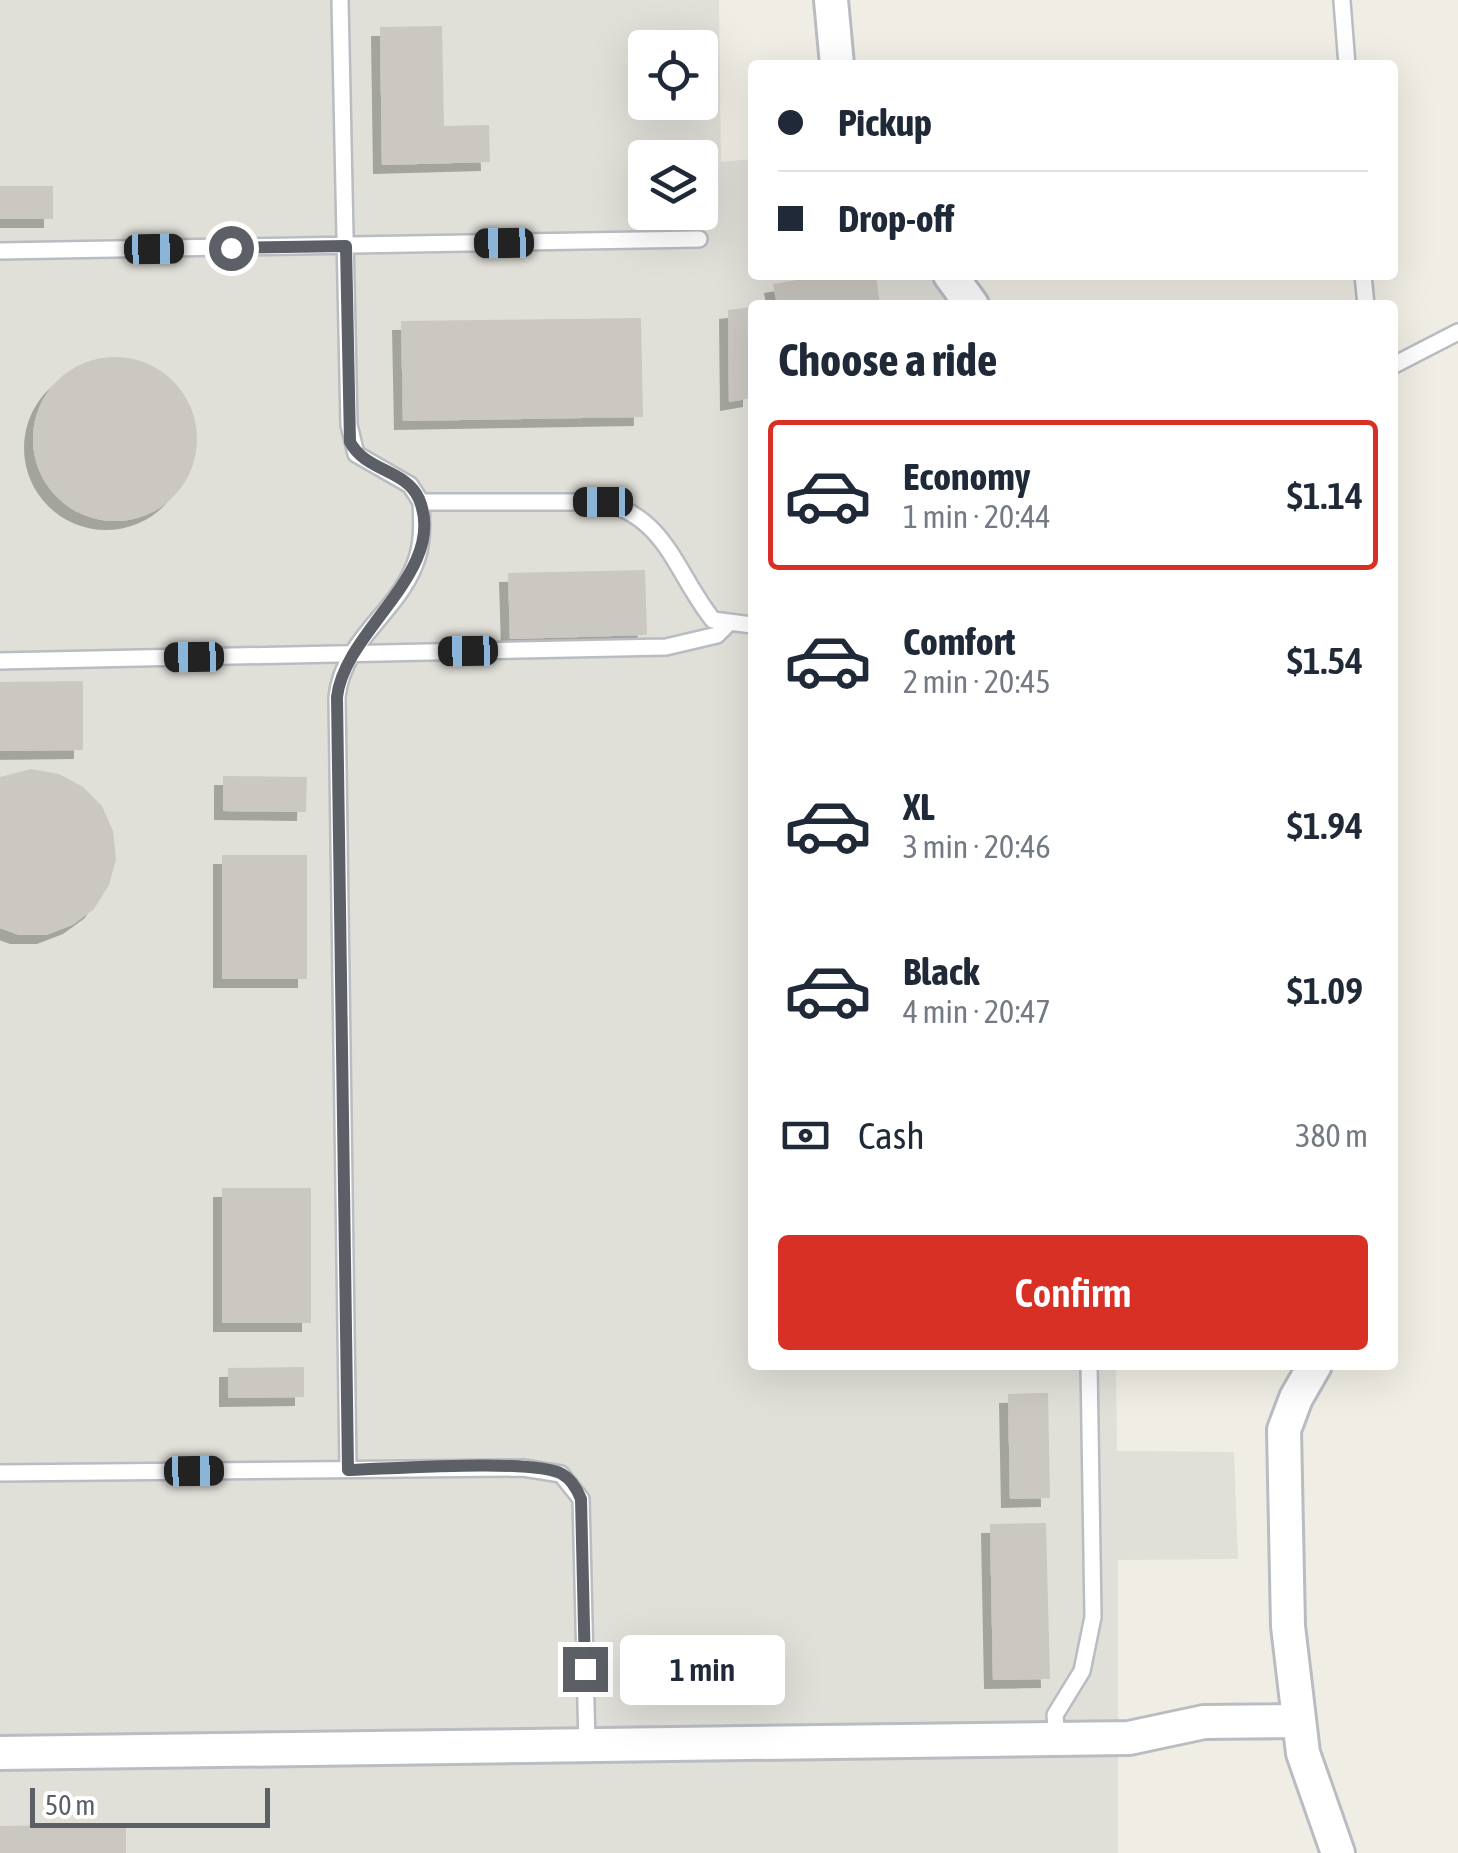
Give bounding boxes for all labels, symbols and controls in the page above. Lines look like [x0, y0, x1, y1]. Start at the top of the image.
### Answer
map controls [628, 30, 718, 230]
button: locate [628, 30, 718, 120]
text: Pickup [838, 101, 932, 144]
button: layers [628, 140, 718, 230]
text: Drop-off [838, 197, 954, 240]
route start [209, 226, 254, 271]
car [474, 227, 534, 259]
car [124, 233, 184, 265]
text: Choose a ride [778, 334, 997, 386]
icon: car [783, 450, 873, 540]
text: Economy [903, 455, 1030, 498]
text: $1.14 [1287, 474, 1363, 517]
car [573, 487, 633, 517]
text: 1 min · 20:44 [903, 498, 1050, 535]
icon: car [783, 615, 873, 705]
text: Comfort [903, 620, 1015, 663]
car [438, 635, 498, 667]
text: $1.54 [1287, 639, 1363, 682]
car [164, 641, 224, 673]
text: 2 min · 20:45 [903, 663, 1050, 700]
icon: car [783, 780, 873, 870]
text: XL [903, 785, 935, 828]
text: $1.94 [1287, 804, 1363, 847]
text: 3 min · 20:46 [903, 828, 1050, 865]
icon: car [783, 945, 873, 1035]
text: Black [903, 950, 980, 993]
text: $1.09 [1287, 969, 1363, 1012]
text: 4 min · 20:47 [903, 993, 1050, 1030]
icon: cash [778, 1108, 833, 1163]
text: Cash [858, 1114, 925, 1157]
text: 380 m [1295, 1117, 1368, 1154]
button: Confirm [778, 1235, 1368, 1350]
car [164, 1455, 224, 1487]
callout: 1 min [620, 1634, 785, 1704]
route end [563, 1647, 608, 1692]
text: 1 min [670, 1651, 735, 1688]
scale bar [30, 1783, 270, 1828]
text: 50 m [45, 1789, 95, 1821]

